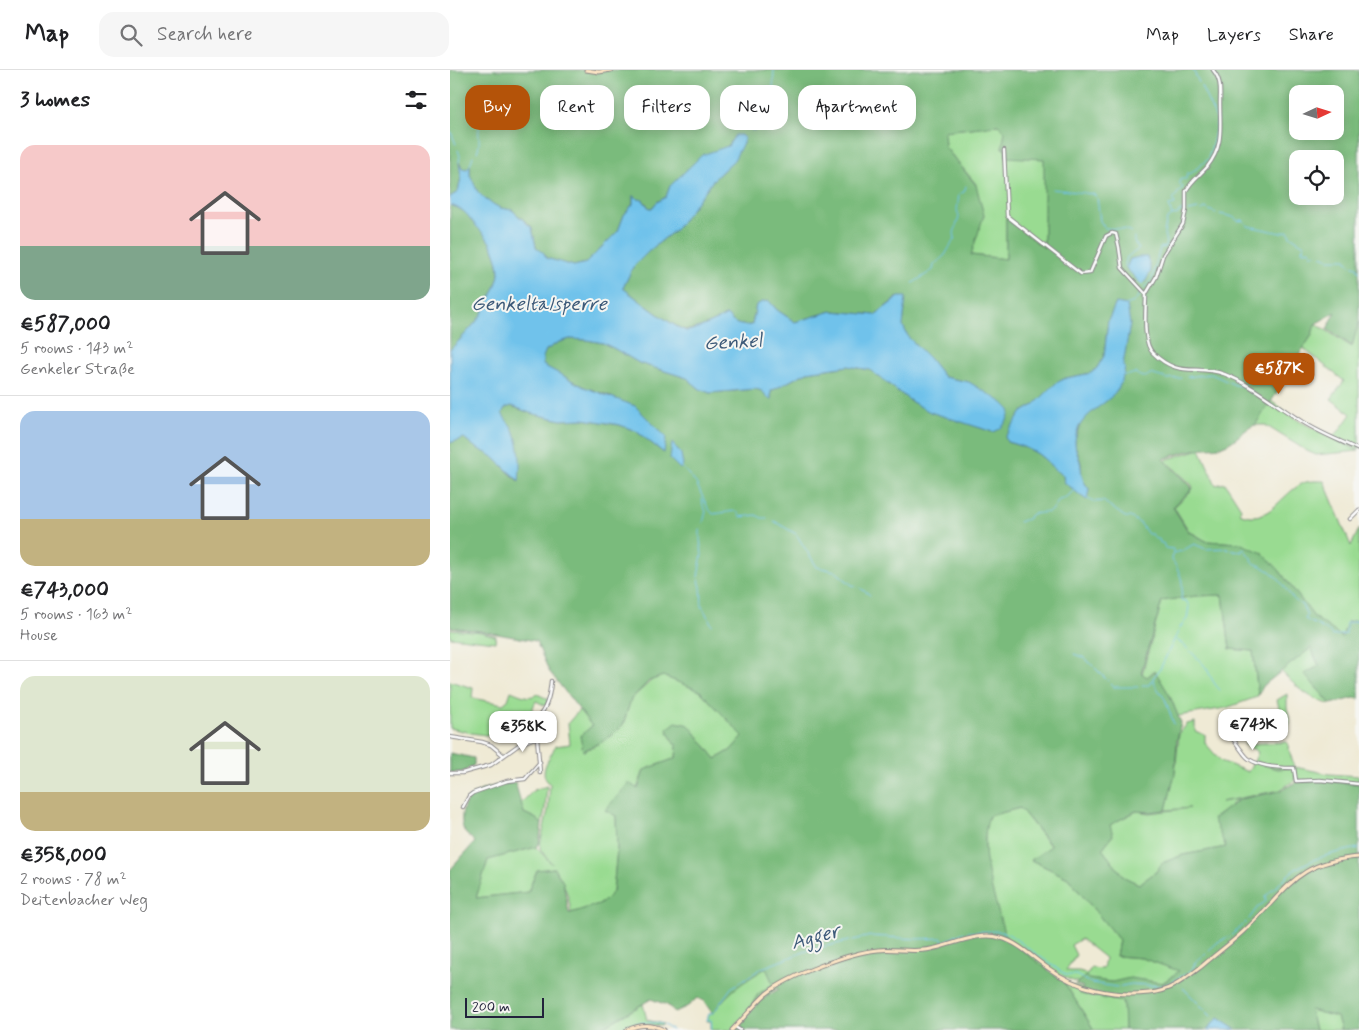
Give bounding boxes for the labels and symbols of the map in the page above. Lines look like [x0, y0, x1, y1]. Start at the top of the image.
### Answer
north arrow [1289, 85, 1344, 140]
water label: Genkeltalsperre [471, 291, 608, 318]
water label: Genkel [703, 327, 764, 358]
pin: €587K [1244, 352, 1314, 395]
pin: €743K [1218, 708, 1288, 751]
pin: €358K [488, 710, 558, 753]
water label: Agger [788, 917, 846, 959]
scale bar [465, 995, 544, 1018]

